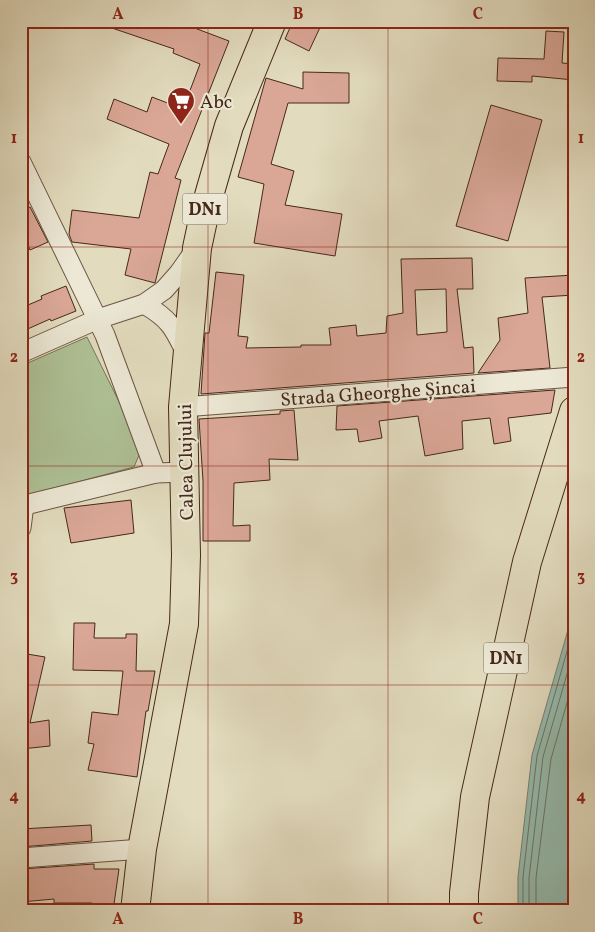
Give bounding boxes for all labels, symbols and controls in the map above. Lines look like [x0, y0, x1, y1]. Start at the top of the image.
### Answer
text: A [112, 4, 124, 26]
text: B [293, 4, 304, 26]
text: C [473, 4, 483, 26]
supermarket icon: Abc [166, 86, 196, 125]
place label: Abc [200, 90, 232, 116]
text: 1 [11, 128, 17, 150]
text: 1 [578, 128, 584, 150]
road number: DN1 [182, 193, 228, 224]
text: 2 [10, 347, 18, 369]
text: 2 [577, 347, 585, 369]
street label: Strada Gheorghe Șincai [280, 374, 477, 414]
street label: Calea Clujului [173, 403, 201, 521]
text: 3 [10, 566, 18, 588]
text: 3 [577, 566, 585, 588]
road number: DN1 [484, 642, 528, 674]
text: 4 [9, 786, 19, 808]
text: 4 [576, 786, 586, 808]
text: A [112, 909, 124, 931]
text: B [293, 909, 304, 931]
text: C [473, 909, 483, 931]

